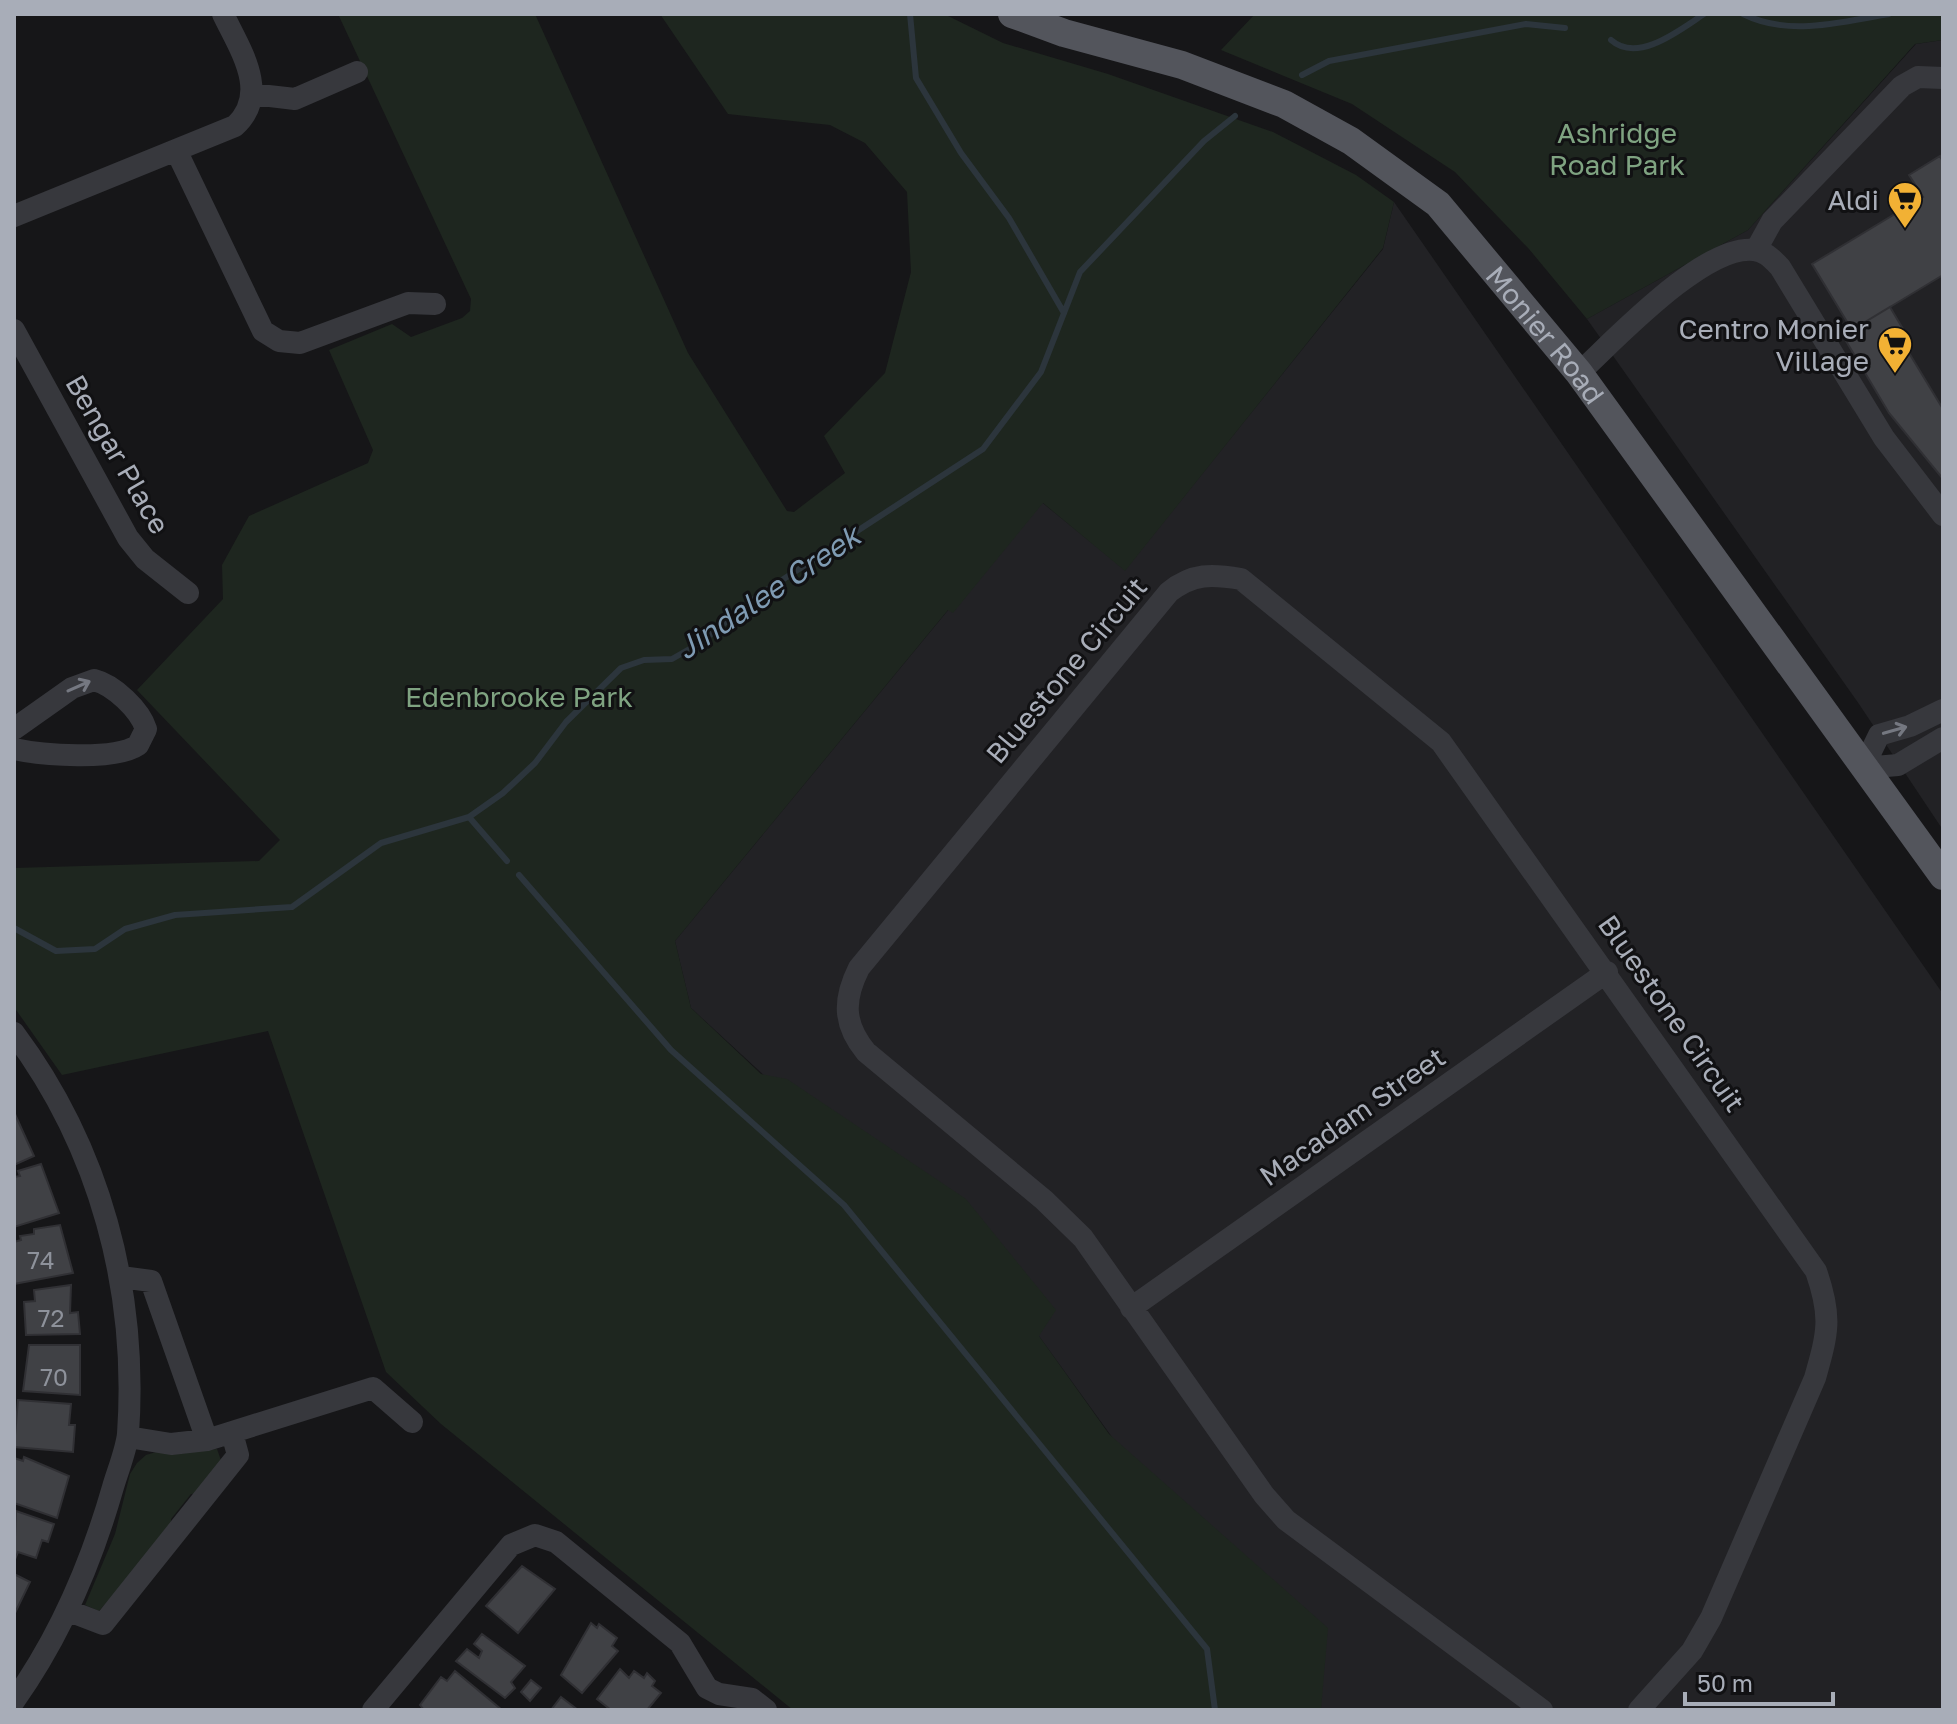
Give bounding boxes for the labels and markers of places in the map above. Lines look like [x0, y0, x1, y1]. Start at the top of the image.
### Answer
supermarket icon: Aldi [1886, 180, 1924, 230]
place label: Aldi [1827, 183, 1879, 216]
place label: Centro Monier Village [1678, 312, 1869, 377]
supermarket icon: Centro Monier Village [1876, 325, 1914, 375]

